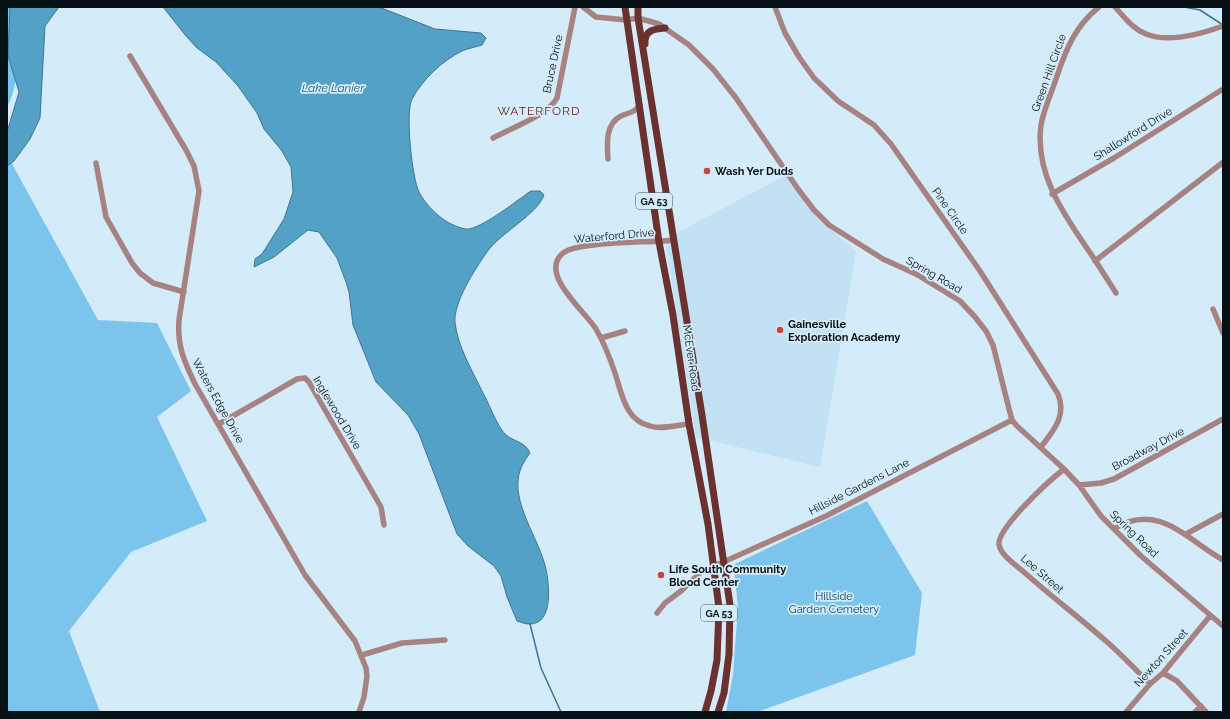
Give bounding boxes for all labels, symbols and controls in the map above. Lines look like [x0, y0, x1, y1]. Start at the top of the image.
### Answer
street label: Green Hill Circle [1029, 32, 1069, 114]
street label: Bruce Drive [540, 33, 566, 94]
water label: Lake Lanier [302, 81, 365, 95]
district label: WATERFORD [498, 104, 580, 118]
street label: Shallowford Drive [1091, 104, 1175, 163]
place label: Wash Yer Duds [715, 165, 794, 178]
marker: Wash Yer Duds [702, 166, 712, 176]
street label: Pine Circle [929, 185, 971, 237]
road number: GA 53 [636, 193, 672, 209]
street label: Waterford Drive [573, 226, 655, 246]
street label: Spring Road [904, 254, 964, 296]
place label: Gainesville Exploration Academy [788, 318, 900, 344]
street label: McEver Road [680, 324, 702, 392]
marker: Gainesville Exploration Academy [775, 325, 785, 335]
street label: Waters Edge Drive [189, 356, 247, 446]
street label: Inglewood Drive [310, 374, 364, 452]
street label: Broadway Drive [1110, 424, 1187, 473]
street label: Hillside Gardens Lane [807, 456, 912, 518]
street label: Spring Road [1107, 508, 1161, 560]
street label: Lee Street [1018, 552, 1066, 596]
place label: Life South Community Blood Center [669, 563, 786, 589]
marker: Life South Community Blood Center [656, 570, 666, 580]
park label: Hillside Garden Cemetery [789, 590, 879, 616]
road number: GA 53 [701, 605, 737, 621]
street label: Newton Street [1132, 626, 1191, 690]

